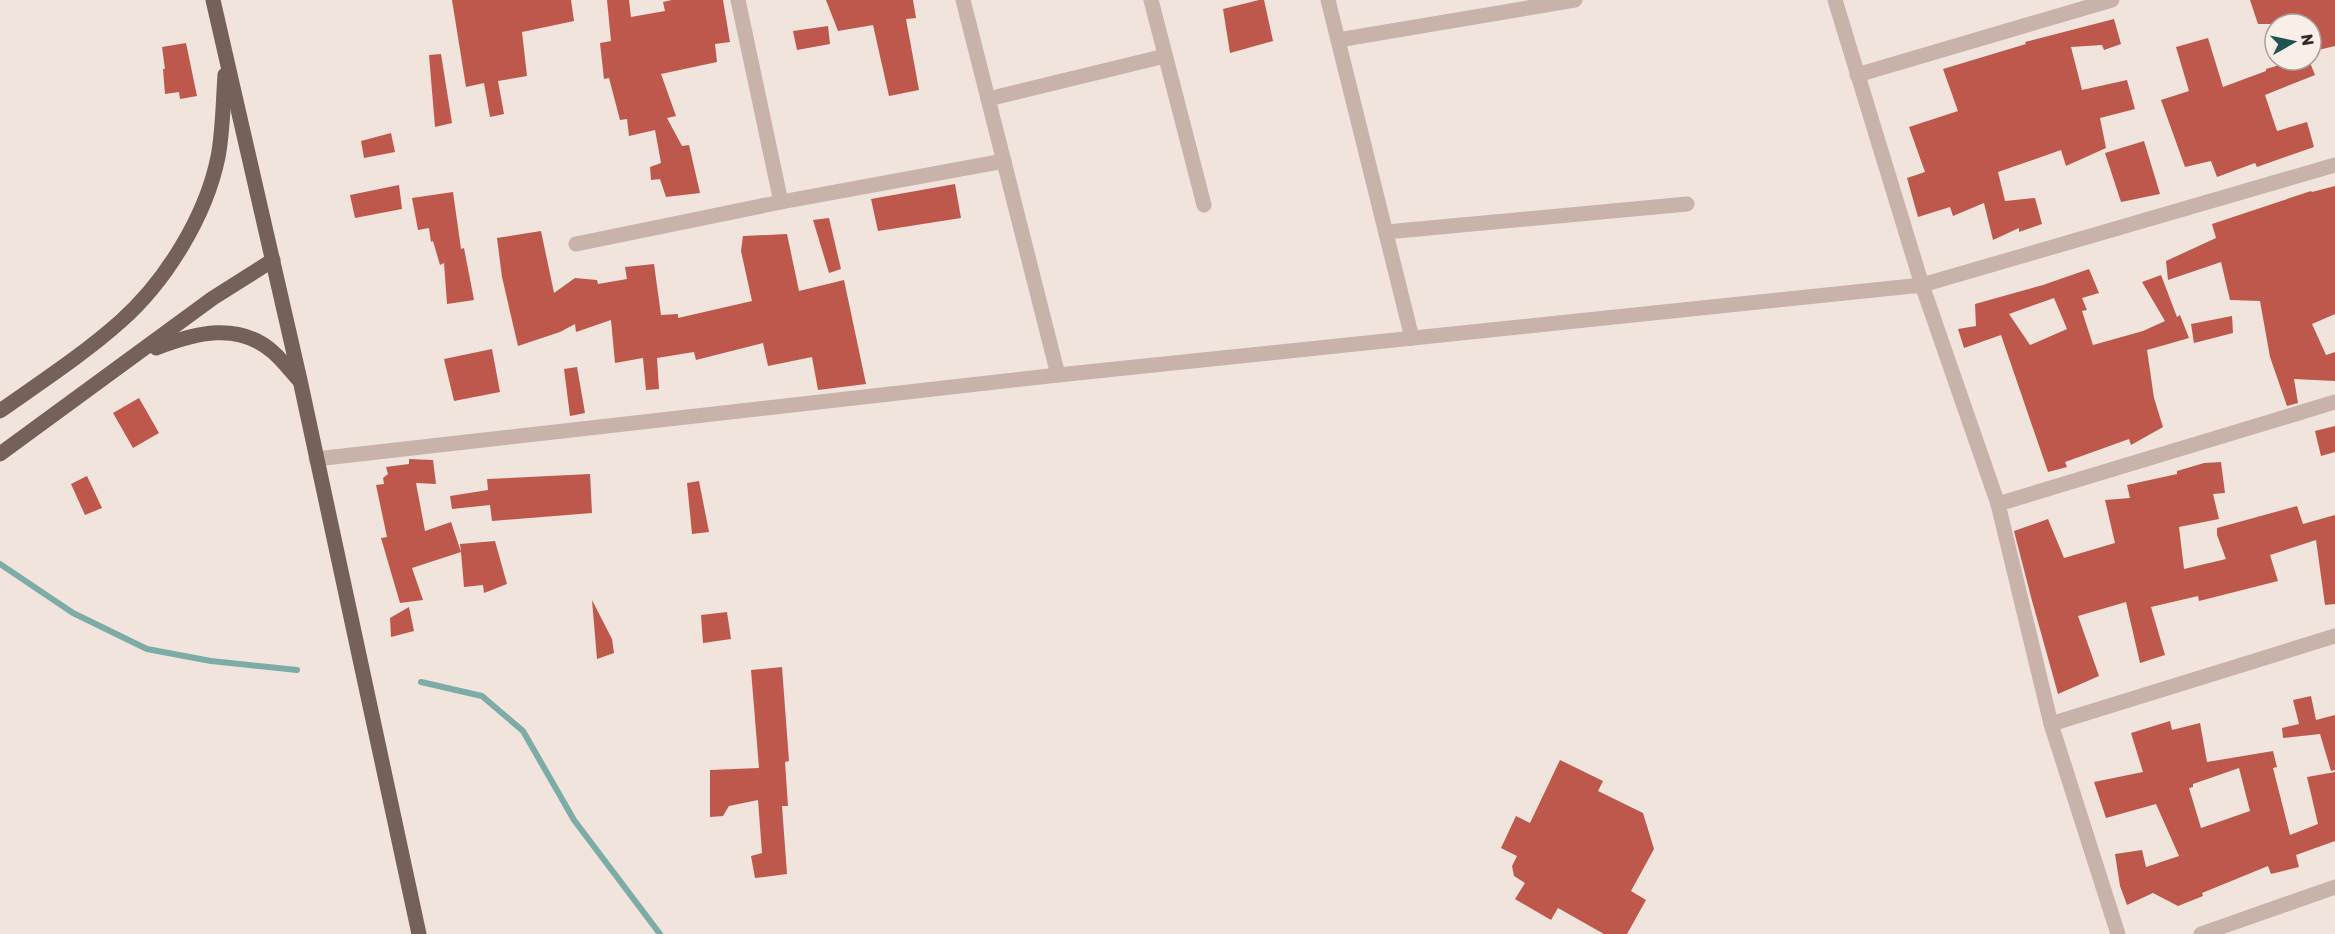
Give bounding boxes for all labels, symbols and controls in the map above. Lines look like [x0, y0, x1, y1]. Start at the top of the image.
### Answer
north arrow [2263, 12, 2323, 72]
text: N [2297, 33, 2318, 47]

